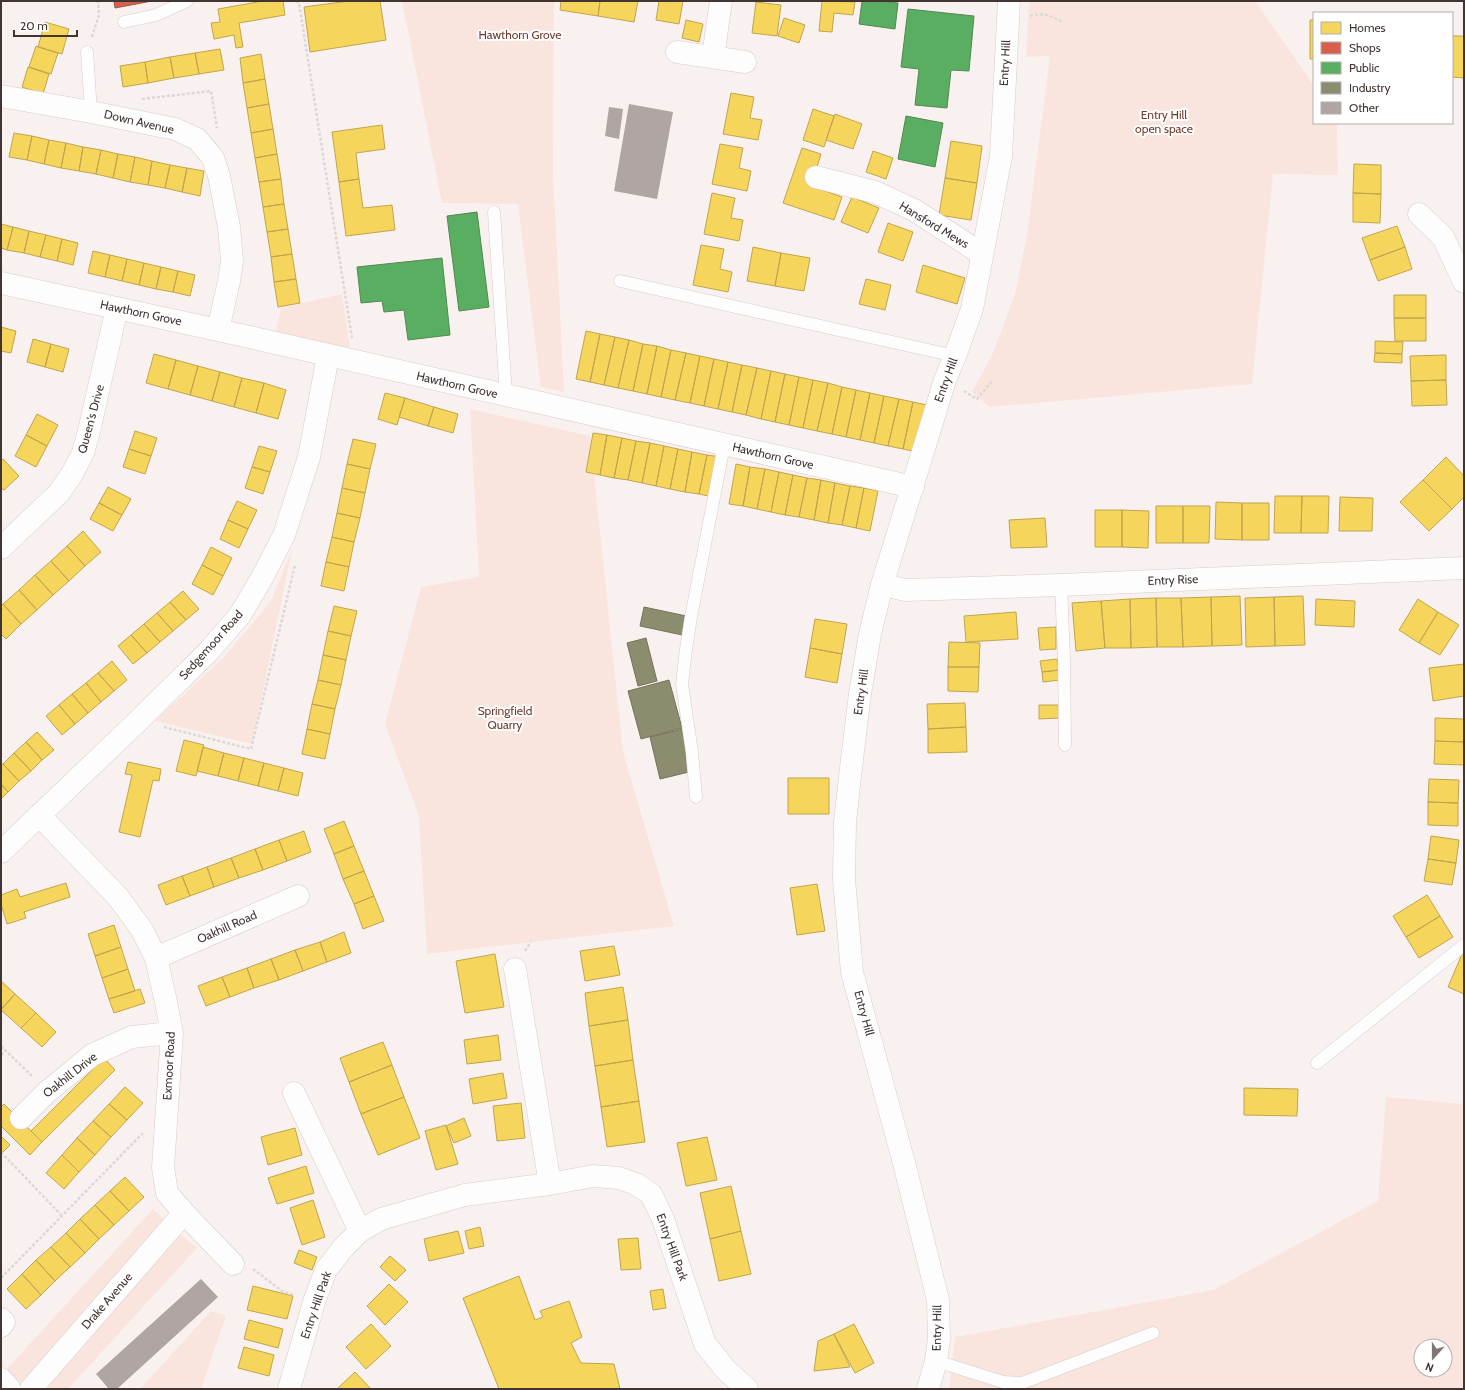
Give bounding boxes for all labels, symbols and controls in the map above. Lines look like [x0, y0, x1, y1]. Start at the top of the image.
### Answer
scale bar [14, 12, 77, 38]
legend [1313, 12, 1453, 124]
text: 20 m [20, 18, 48, 33]
text: Homes [1349, 20, 1386, 35]
park label: Hawthorn Grove [478, 27, 562, 42]
street label: Entry Hill [996, 39, 1013, 86]
text: Shops [1349, 40, 1381, 55]
text: Public [1349, 60, 1380, 75]
text: Industry [1349, 80, 1390, 95]
text: Other [1349, 100, 1379, 115]
street label: Down Avenue [103, 106, 176, 137]
park label: Entry Hill open space [1135, 107, 1193, 136]
street label: Hansford Mews [897, 198, 972, 251]
street label: Hawthorn Grove [99, 297, 183, 328]
street label: Entry Hill [931, 355, 961, 404]
street label: Hawthorn Grove [415, 368, 499, 401]
street label: Queen's Drive [74, 383, 107, 455]
street label: Hawthorn Grove [731, 439, 815, 472]
street label: Entry Rise [1147, 571, 1199, 588]
street label: Sedgemoor Road [176, 607, 246, 682]
street label: Entry Hill [850, 668, 871, 716]
park label: Springfield Quarry [478, 703, 532, 732]
street label: Oakhill Road [195, 907, 259, 946]
street label: Entry Hill [851, 989, 878, 1037]
street label: Exmoor Road [159, 1031, 178, 1101]
street label: Oakhill Drive [40, 1049, 100, 1100]
street label: Entry Hill Park [653, 1211, 692, 1283]
street label: Entry Hill Park [297, 1268, 334, 1341]
street label: Drake Avenue [78, 1269, 135, 1332]
street label: Entry Hill [929, 1305, 944, 1351]
north arrow [1413, 1338, 1453, 1378]
text: N [1423, 1359, 1436, 1375]

